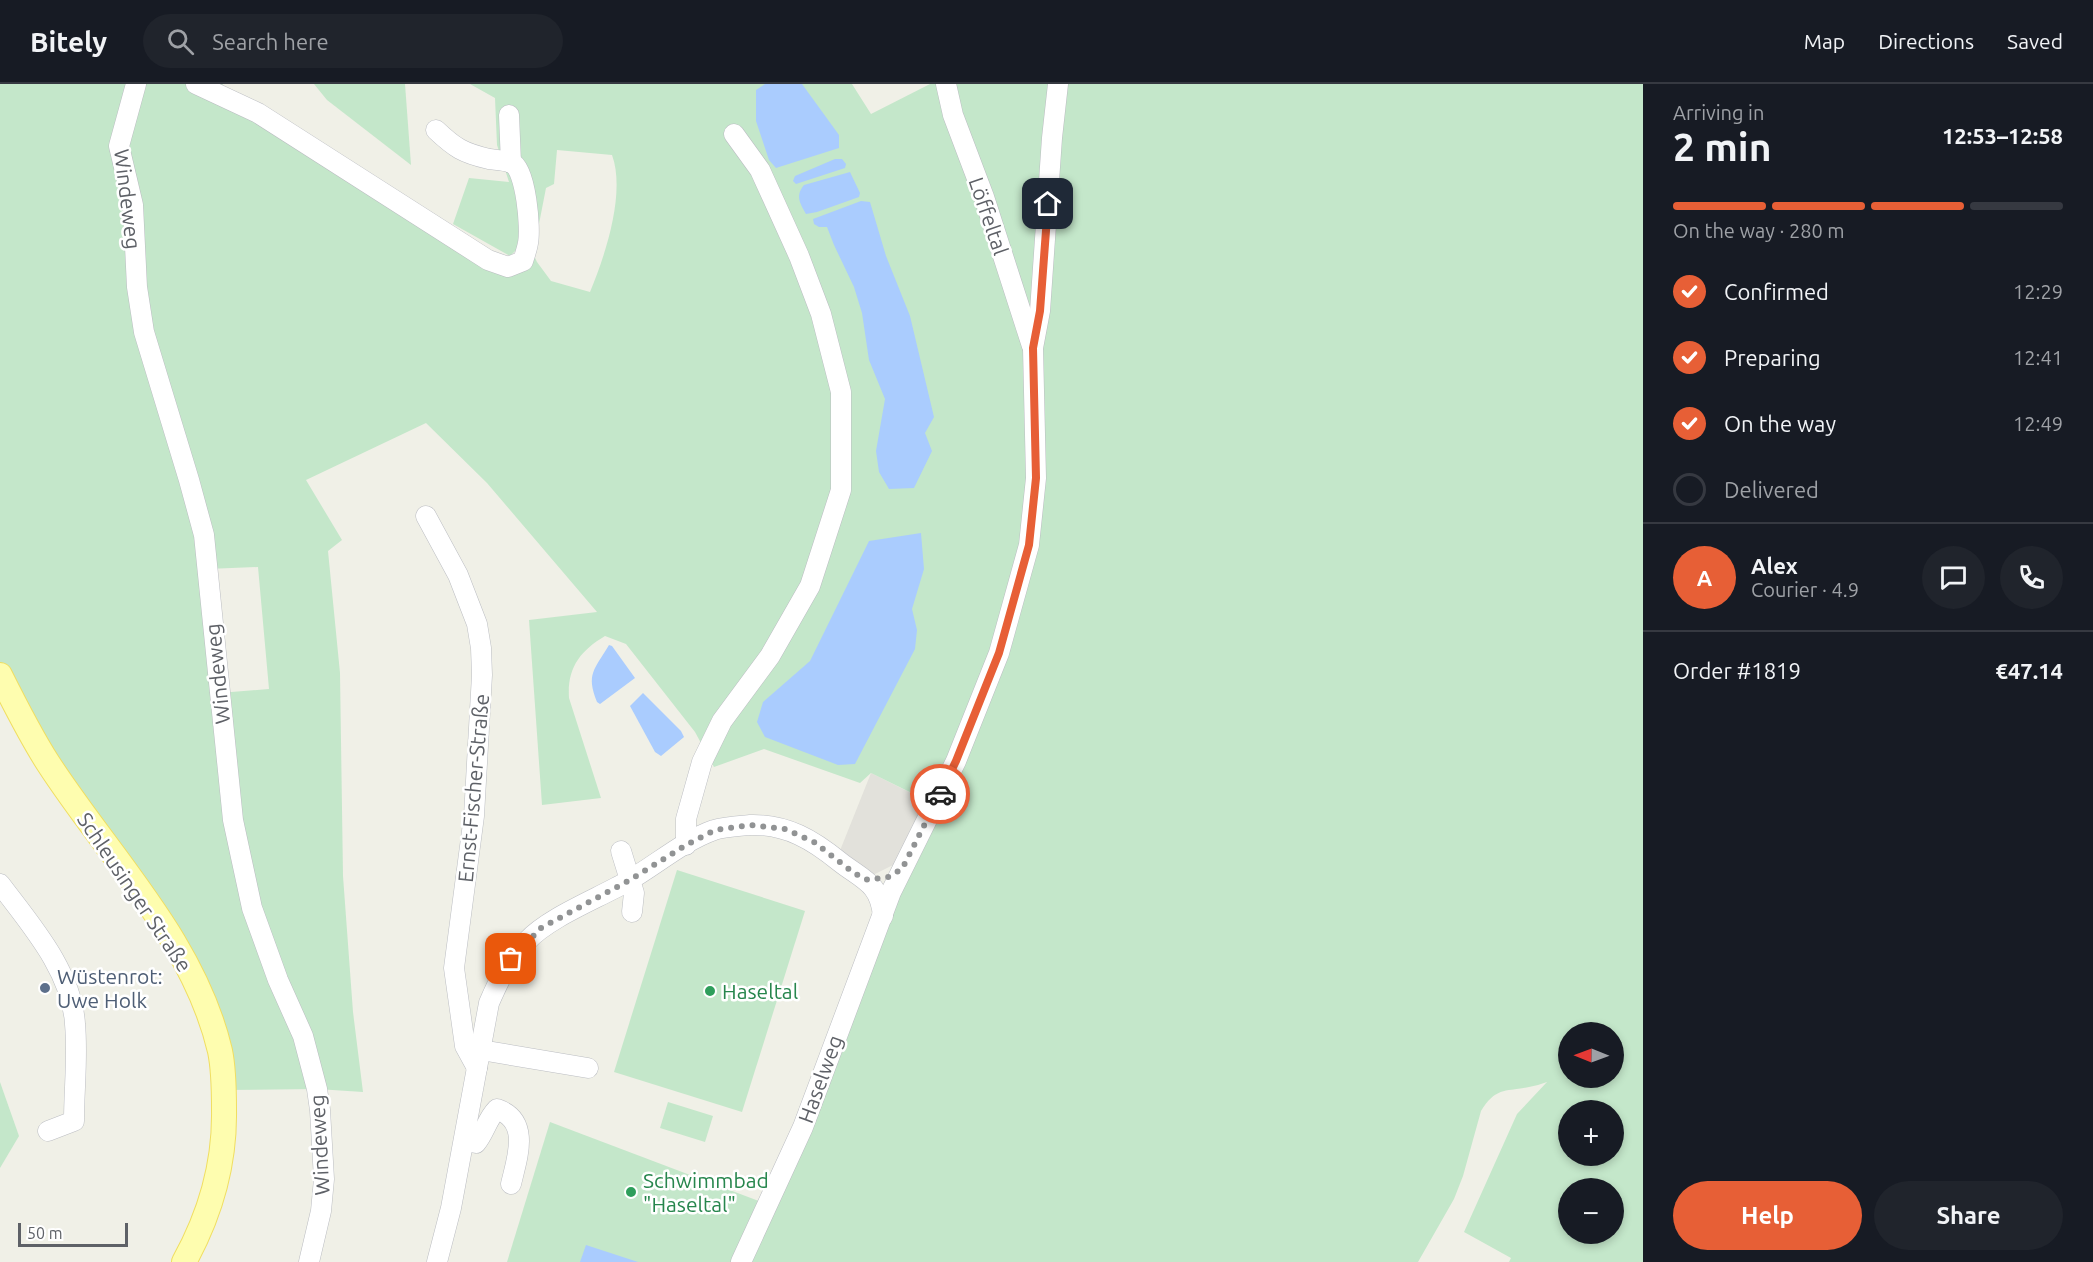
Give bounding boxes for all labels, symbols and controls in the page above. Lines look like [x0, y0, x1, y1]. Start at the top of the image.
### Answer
search box [143, 14, 563, 68]
icon: search [164, 25, 197, 58]
text: Bitely [30, 26, 107, 57]
text: Search here [212, 29, 329, 54]
text: Map [1804, 29, 1845, 53]
text: Directions [1878, 29, 1974, 53]
text: Saved [2007, 29, 2063, 53]
text: Arriving in [1673, 101, 1764, 124]
text: 12:53–12:58 [1942, 123, 2063, 148]
text: 2 min [1673, 125, 1772, 168]
street label: Windeweg [110, 148, 146, 250]
street label: Löffeltal [965, 174, 1013, 258]
pin [1022, 178, 1073, 229]
icon: home [1031, 187, 1064, 220]
text: On the way · 280 m [1673, 219, 1845, 242]
icon: check [1673, 275, 1706, 308]
text: Confirmed [1724, 279, 1829, 304]
text: 12:29 [2013, 280, 2063, 303]
icon: check [1673, 341, 1706, 374]
text: Preparing [1724, 345, 1821, 370]
text: 12:41 [2013, 346, 2063, 369]
icon: check [1673, 407, 1706, 440]
text: On the way [1724, 411, 1836, 436]
text: 12:49 [2013, 412, 2063, 435]
text: Delivered [1724, 477, 1819, 502]
button: chat [1922, 546, 1985, 609]
button: phone [2000, 546, 2063, 609]
text: Alex [1751, 553, 1798, 578]
text: A [1697, 565, 1712, 590]
text: Courier · 4.9 [1751, 578, 1859, 601]
street label: Windeweg [200, 623, 234, 725]
text: Order #1819 [1673, 658, 1801, 683]
text: €47.14 [1996, 658, 2063, 683]
street label: Ernst-Fischer-Straße [453, 693, 493, 883]
courier [910, 764, 970, 824]
icon: car [924, 778, 957, 811]
street label: Schleusinger Straße [73, 808, 197, 976]
pin [485, 933, 536, 984]
icon: bag [494, 942, 527, 975]
place label: Wüstenrot: Uwe Holk [57, 964, 163, 1012]
place label: Haseltal [722, 979, 798, 1003]
marker: Wüstenrot: Uwe Holk [38, 981, 52, 995]
marker: Haseltal [703, 984, 717, 998]
north arrow [1558, 1022, 1624, 1088]
map controls [1558, 1022, 1624, 1244]
street label: Haselweg [793, 1032, 847, 1126]
street label: Windeweg [304, 1094, 334, 1196]
button: + [1558, 1100, 1624, 1166]
place label: Schwimmbad "Haseltal" [643, 1168, 769, 1216]
button: − [1558, 1178, 1624, 1244]
button: Help [1673, 1181, 1862, 1250]
button: Share [1874, 1181, 2063, 1250]
marker: Schwimmbad "Haseltal" [624, 1185, 638, 1199]
scale bar [18, 1220, 128, 1248]
text: 50 m [27, 1224, 63, 1242]

